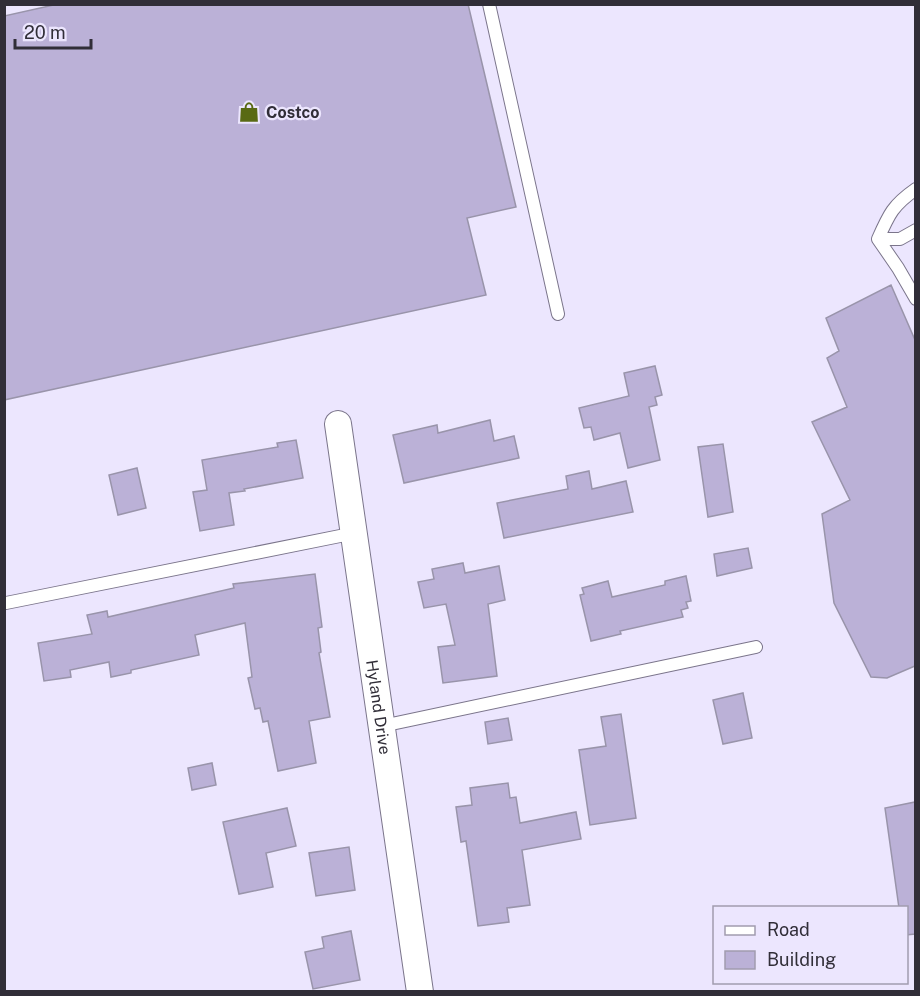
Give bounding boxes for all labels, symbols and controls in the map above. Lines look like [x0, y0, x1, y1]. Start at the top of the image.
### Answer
scale bar [15, 12, 92, 50]
text: 20 m [24, 22, 66, 43]
shop icon: Costco [237, 100, 261, 124]
place label: Costco [266, 103, 319, 122]
street label: Hyland Drive [363, 658, 395, 756]
legend [713, 906, 908, 984]
text: Road [767, 919, 810, 940]
text: Building [767, 949, 836, 970]

